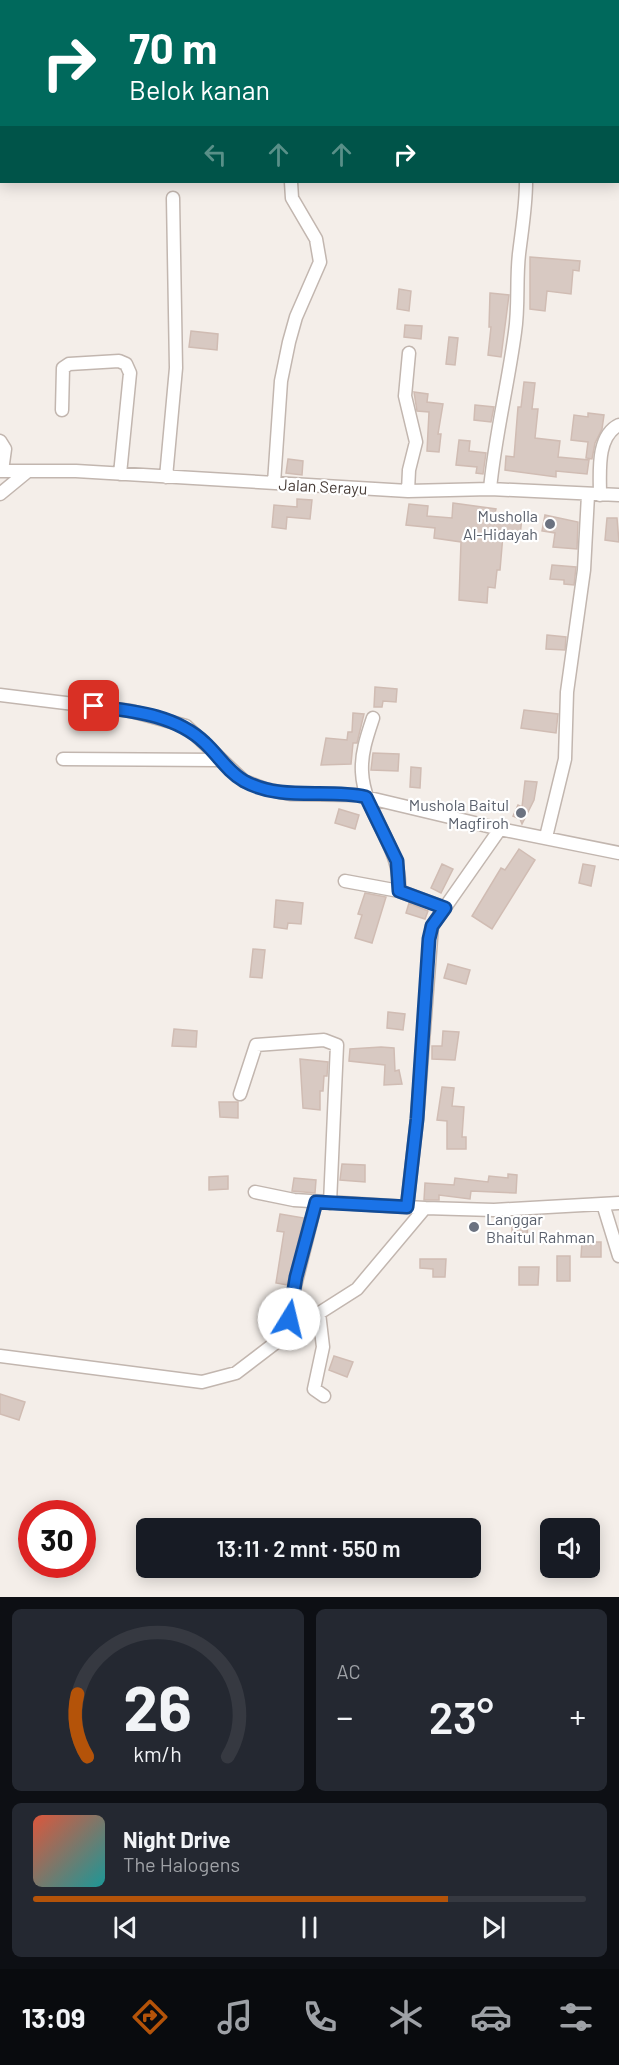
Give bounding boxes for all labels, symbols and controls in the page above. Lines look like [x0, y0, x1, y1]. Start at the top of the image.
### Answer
text: 70 m [129, 22, 217, 72]
icon: right [30, 24, 108, 102]
text: Belok kanan [129, 73, 270, 105]
icon: left [199, 138, 232, 171]
icon: ahead [262, 138, 295, 171]
icon: ahead [325, 138, 358, 171]
icon: right [388, 138, 421, 171]
street label: Jalan Serayu [278, 474, 368, 498]
place label: Musholla Al-Hidayah [463, 506, 538, 543]
marker: Musholla Al-Hidayah [543, 517, 557, 531]
pin [68, 680, 119, 731]
icon: arrive [77, 689, 110, 722]
place label: Mushola Baitul Magfiroh [409, 795, 509, 832]
marker: Mushola Baitul Magfiroh [514, 806, 528, 820]
place label: Langgar Bhaitul Rahman [486, 1209, 595, 1246]
marker: Langgar Bhaitul Rahman [467, 1220, 481, 1234]
position arrow [257, 1287, 321, 1351]
speed limit sign: 30 [18, 1500, 96, 1578]
map controls [540, 1518, 600, 1578]
button: sound [540, 1518, 600, 1578]
text: 13:11 · 2 mnt · 550 m [217, 1535, 400, 1561]
text: AC [337, 1659, 361, 1683]
text: 26 [124, 1669, 192, 1743]
text: 23° [429, 1689, 494, 1743]
text: − [337, 1696, 353, 1736]
text: + [570, 1696, 586, 1736]
text: km/h [133, 1741, 182, 1766]
text: Night Drive [123, 1826, 231, 1852]
text: The Halogens [123, 1852, 240, 1876]
icon: previous [109, 1911, 142, 1944]
icon: pause [293, 1911, 326, 1944]
icon: next [477, 1911, 510, 1944]
icon: directions [129, 1996, 171, 2038]
icon: music [214, 1996, 256, 2038]
icon: phone [299, 1996, 341, 2038]
icon: climate [385, 1996, 427, 2038]
icon: car [470, 1996, 512, 2038]
icon: filters [555, 1996, 597, 2038]
text: 13:09 [22, 2001, 85, 2033]

